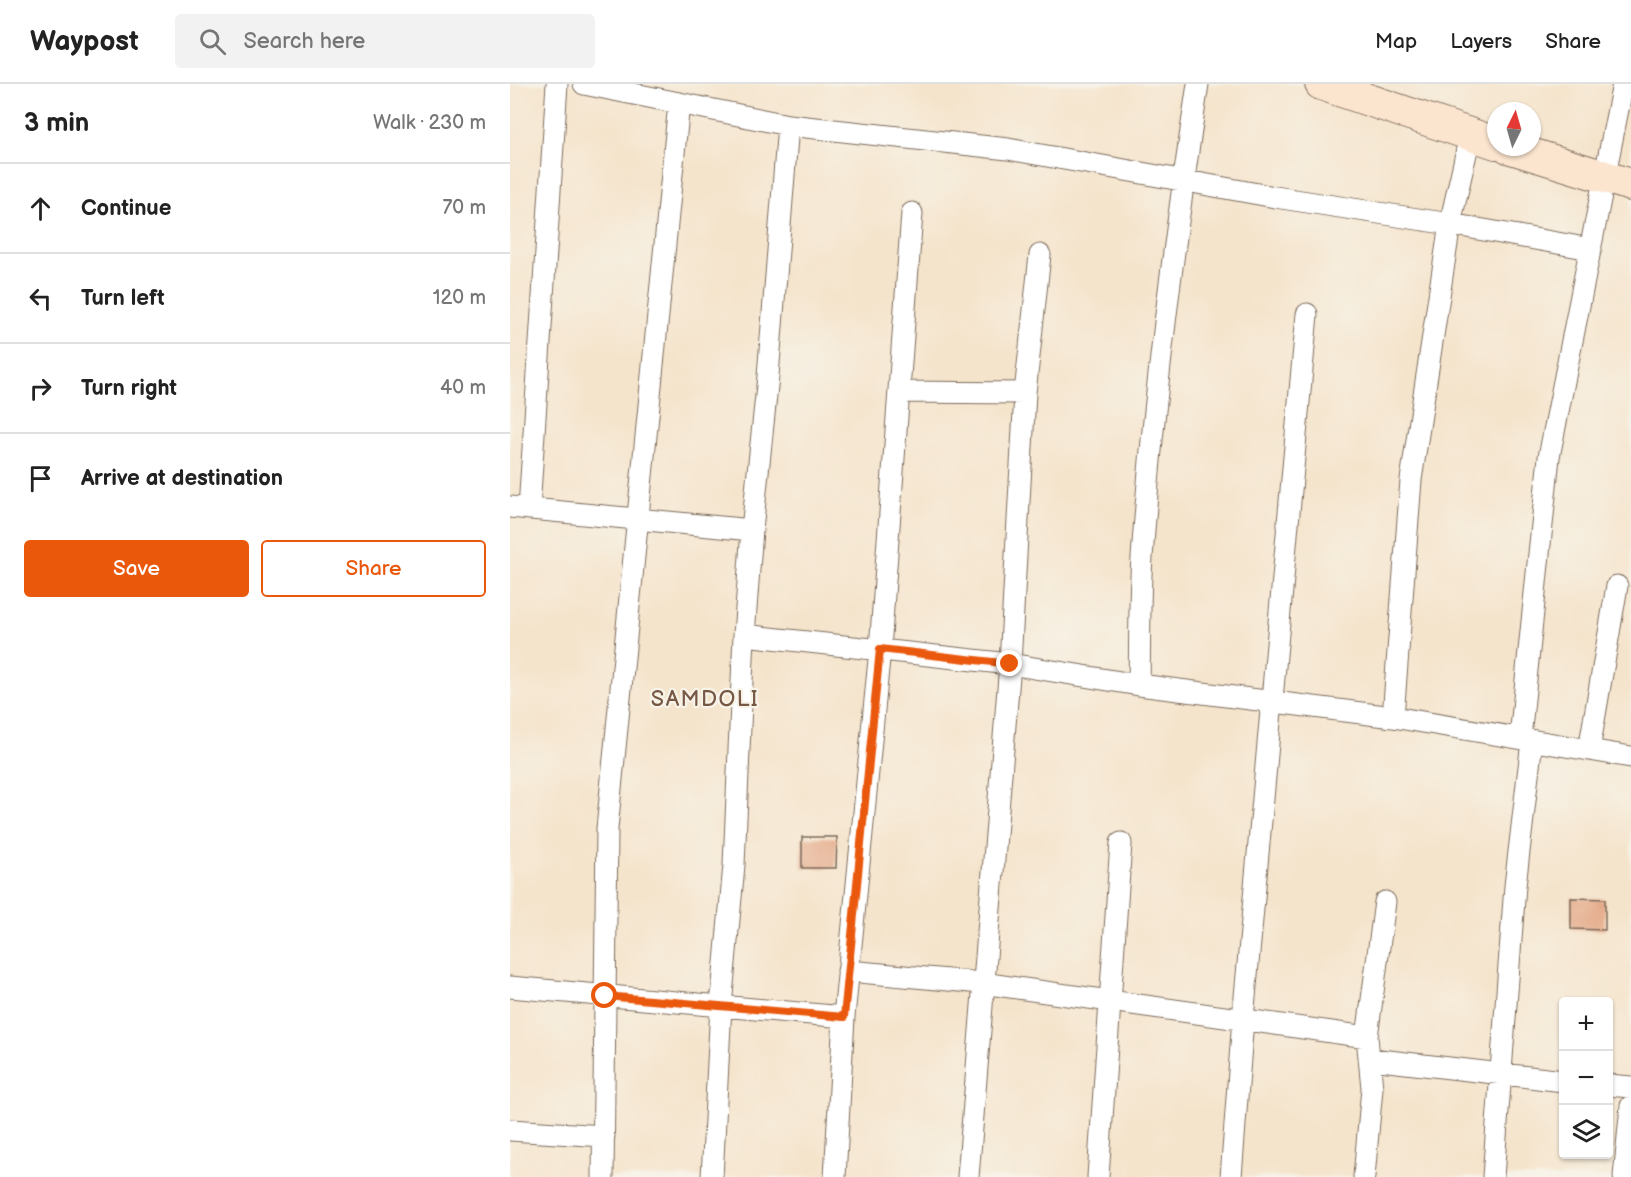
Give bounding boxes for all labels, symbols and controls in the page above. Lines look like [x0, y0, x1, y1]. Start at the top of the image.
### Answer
search box [175, 14, 595, 68]
text: Waypost [30, 25, 139, 58]
icon: search [196, 25, 229, 58]
text: Search here [244, 28, 365, 55]
text: Map [1375, 29, 1417, 54]
text: Layers [1450, 29, 1512, 54]
text: Share [1545, 29, 1601, 54]
north arrow [1487, 102, 1541, 156]
text: 3 min [24, 108, 89, 139]
text: Walk · 230 m [373, 111, 486, 135]
icon: ahead [24, 192, 57, 225]
text: Continue [81, 195, 171, 222]
text: 70 m [442, 196, 486, 220]
icon: left [24, 282, 57, 315]
text: Turn left [81, 285, 165, 312]
text: 120 m [433, 286, 486, 310]
icon: right [24, 372, 57, 405]
text: Turn right [81, 375, 177, 402]
text: 40 m [440, 376, 486, 400]
icon: arrive [24, 462, 57, 495]
text: Arrive at destination [81, 465, 283, 492]
button: Save [24, 540, 249, 597]
button: Share [261, 540, 486, 597]
route end [996, 650, 1022, 676]
district label: SAMDOLI [651, 686, 759, 713]
route start [591, 982, 617, 1008]
map controls [1559, 997, 1613, 1159]
button: + [1559, 997, 1613, 1051]
button: − [1559, 1051, 1613, 1105]
button: layers [1559, 1105, 1613, 1159]

